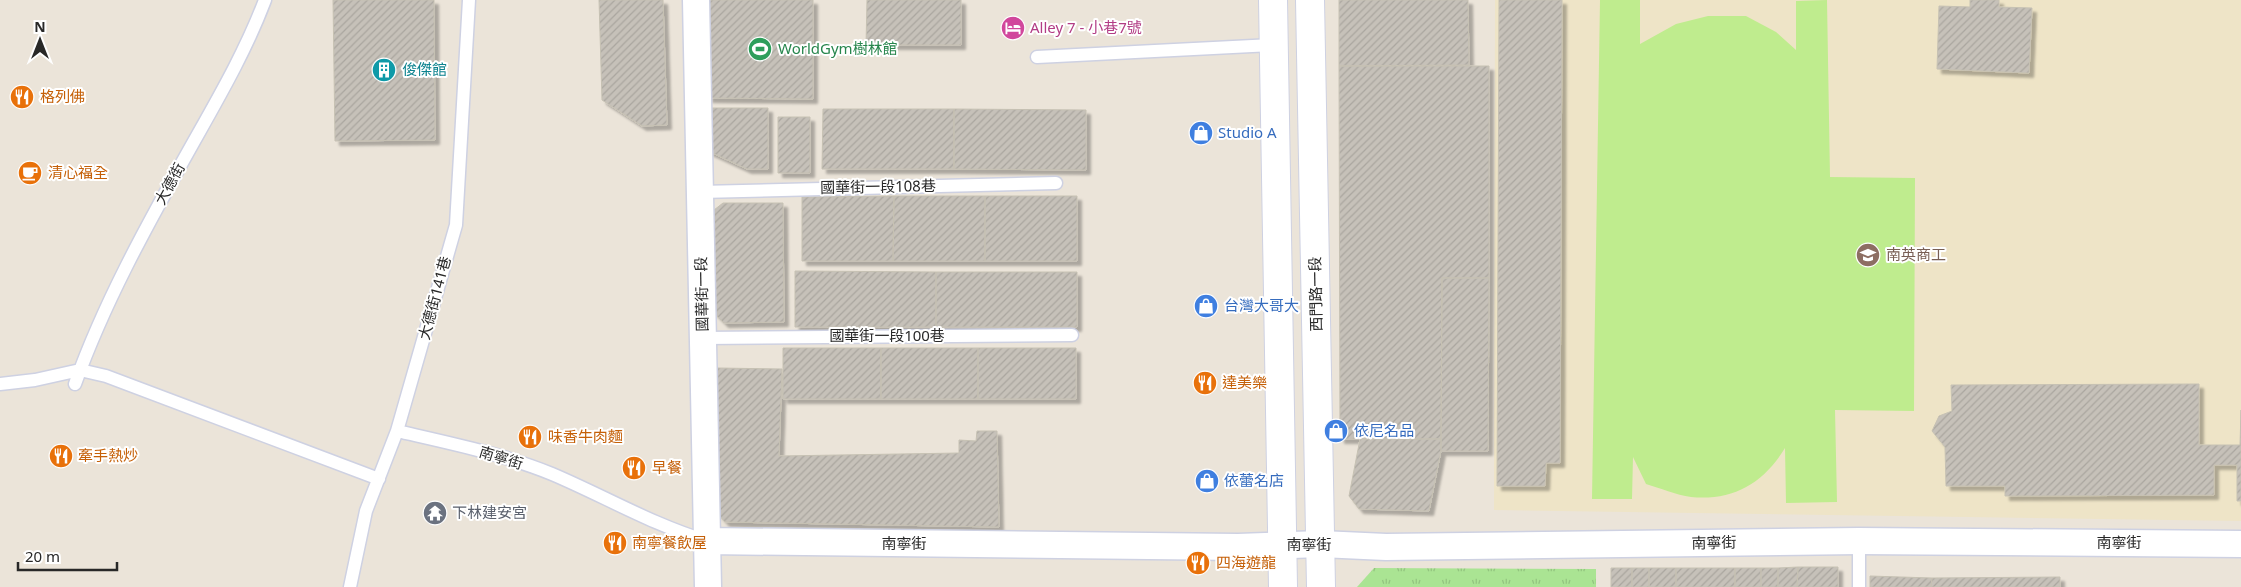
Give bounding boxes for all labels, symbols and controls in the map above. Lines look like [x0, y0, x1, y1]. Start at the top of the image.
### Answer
north arrow [15, 15, 65, 65]
hotel icon: Alley 7 - 小巷7號 [1000, 15, 1026, 41]
text: N [34, 17, 46, 36]
place label: Alley 7 - 小巷7號 [1030, 17, 1142, 37]
sports icon: WorldGym樹林館 [747, 36, 773, 62]
place label: WorldGym樹林館 [778, 38, 898, 58]
building icon: 俊傑館 [371, 57, 397, 83]
place label: 俊傑館 [402, 59, 447, 79]
restaurant icon: 格列佛 [9, 84, 35, 110]
place label: 格列佛 [40, 86, 85, 106]
shop icon: Studio A [1188, 120, 1214, 146]
place label: Studio A [1218, 122, 1277, 142]
street label: 大德街 [149, 159, 189, 208]
cafe icon: 清心福全 [17, 160, 43, 186]
place label: 清心福全 [48, 162, 108, 182]
street label: 國華街一段108巷 [820, 175, 936, 197]
school or university icon: 南英商工 [1855, 242, 1881, 268]
place label: 南英商工 [1886, 244, 1946, 264]
street label: 大德街141巷 [413, 254, 455, 342]
street label: 國華街一段 [690, 256, 712, 332]
street label: 西門路一段 [1304, 256, 1326, 332]
shop icon: 台灣大哥大 [1193, 293, 1219, 319]
place label: 台灣大哥大 [1224, 295, 1299, 315]
street label: 國華街一段100巷 [829, 325, 945, 345]
restaurant icon: 達美樂 [1192, 370, 1218, 396]
place label: 達美樂 [1222, 372, 1267, 392]
shop icon: 依尼名品 [1323, 418, 1349, 444]
place label: 依尼名品 [1354, 420, 1414, 440]
restaurant icon: 味香牛肉麵 [517, 424, 543, 450]
place label: 味香牛肉麵 [548, 426, 623, 446]
street label: 南寧街 [477, 441, 526, 473]
restaurant icon: 牽手熱炒 [48, 443, 74, 469]
place label: 牽手熱炒 [78, 445, 138, 465]
restaurant icon: 早餐 [621, 455, 647, 481]
place label: 早餐 [652, 457, 682, 477]
shop icon: 依蕾名店 [1194, 468, 1220, 494]
place label: 依蕾名店 [1224, 470, 1284, 490]
temple icon: 下林建安宮 [422, 500, 448, 526]
place label: 下林建安宮 [452, 502, 527, 522]
restaurant icon: 南寧餐飲屋 [602, 530, 628, 556]
place label: 南寧餐飲屋 [632, 532, 707, 552]
street label: 南寧街 [1691, 532, 1737, 552]
street label: 南寧街 [2096, 532, 2142, 552]
street label: 南寧街 [881, 533, 927, 553]
street label: 南寧街 [1286, 534, 1332, 554]
scale bar [18, 540, 116, 572]
text: 20 m [25, 546, 60, 566]
restaurant icon: 四海遊龍 [1185, 550, 1211, 576]
place label: 四海遊龍 [1216, 552, 1276, 572]

